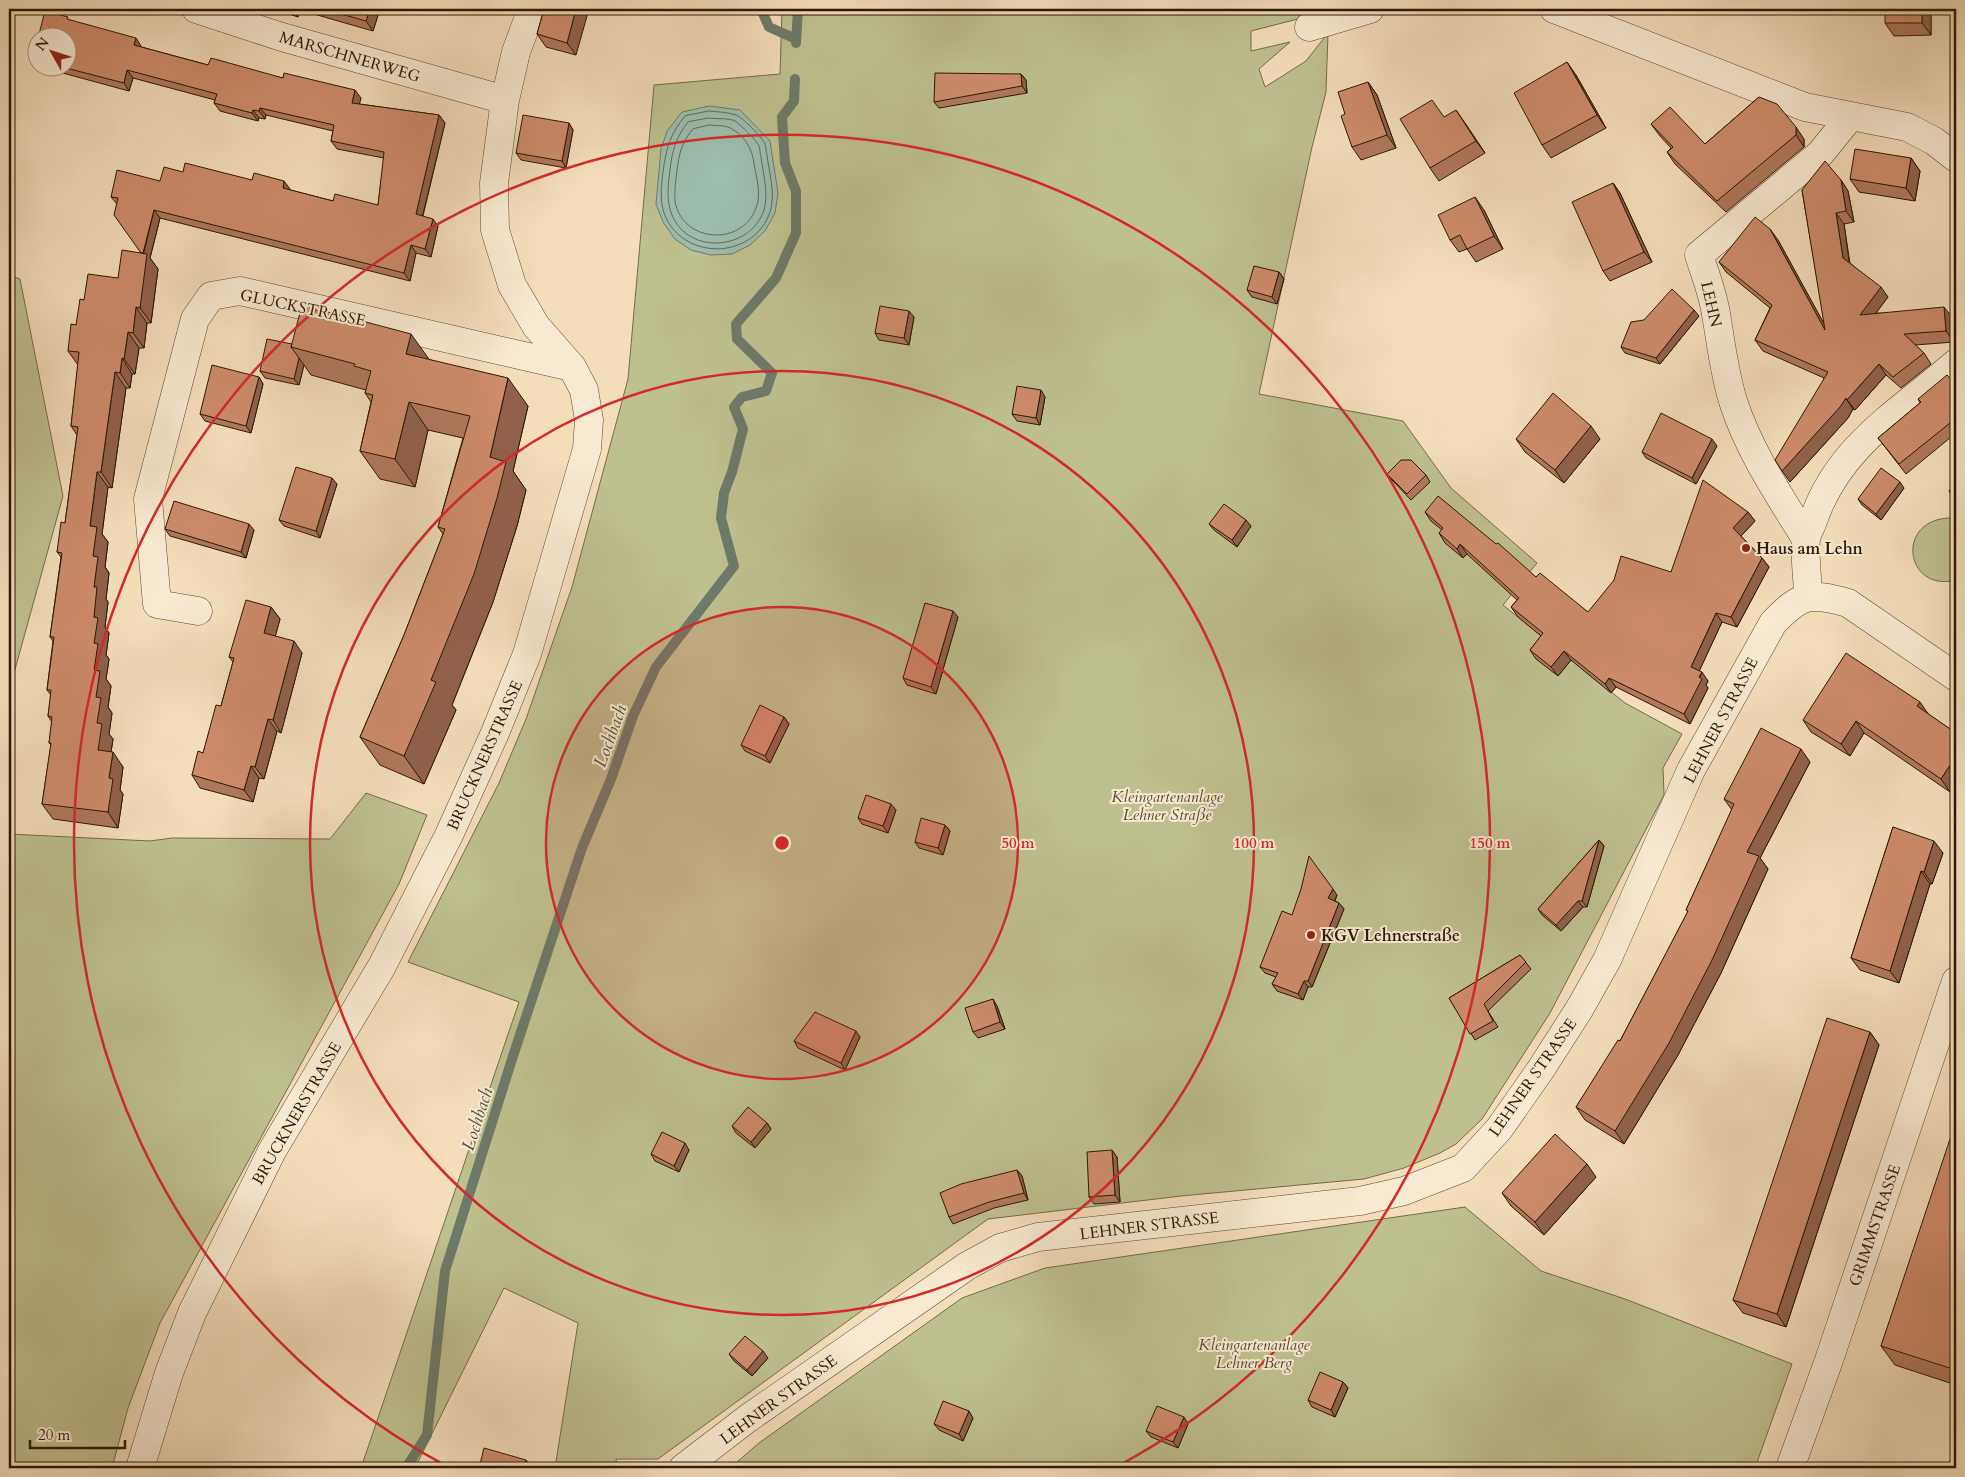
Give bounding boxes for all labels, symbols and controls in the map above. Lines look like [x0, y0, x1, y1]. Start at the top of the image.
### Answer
street label: MARSCHNERWEG [277, 26, 423, 88]
north arrow [28, 28, 78, 78]
text: N [31, 33, 53, 55]
street label: LEHN [1695, 279, 1727, 330]
street label: GLUCKSTRASSE [238, 284, 368, 332]
place label: Haus am Lehn [1756, 538, 1864, 560]
marker: Haus am Lehn [1740, 542, 1752, 554]
street label: LEHNER STRASSE [1678, 653, 1764, 787]
street label: BRUCKNERSTRASSE [442, 677, 528, 834]
water label: Lochbach [588, 701, 633, 771]
park label: Kleingartenanlage Lehner Straße [1111, 786, 1224, 826]
text: 50 m [1001, 833, 1035, 853]
text: 100 m [1234, 833, 1275, 853]
text: 150 m [1470, 833, 1511, 853]
centre of rings [773, 834, 791, 852]
place label: KGV Lehnerstraße [1321, 925, 1460, 947]
marker: KGV Lehnerstraße [1305, 929, 1317, 941]
street label: LEHNER STRASSE [1484, 1014, 1582, 1141]
street label: BRUCKNERSTRASSE [247, 1038, 347, 1189]
water label: Lochbach [456, 1084, 499, 1154]
street label: GRIMMSTRASSE [1844, 1161, 1906, 1289]
street label: LEHNER STRASSE [1078, 1207, 1220, 1245]
park label: Kleingartenanlage Lehner Berg [1198, 1334, 1311, 1374]
street label: LEHNER STRASSE [716, 1350, 842, 1450]
scale bar [30, 1417, 125, 1449]
text: 20 m [38, 1425, 70, 1445]

